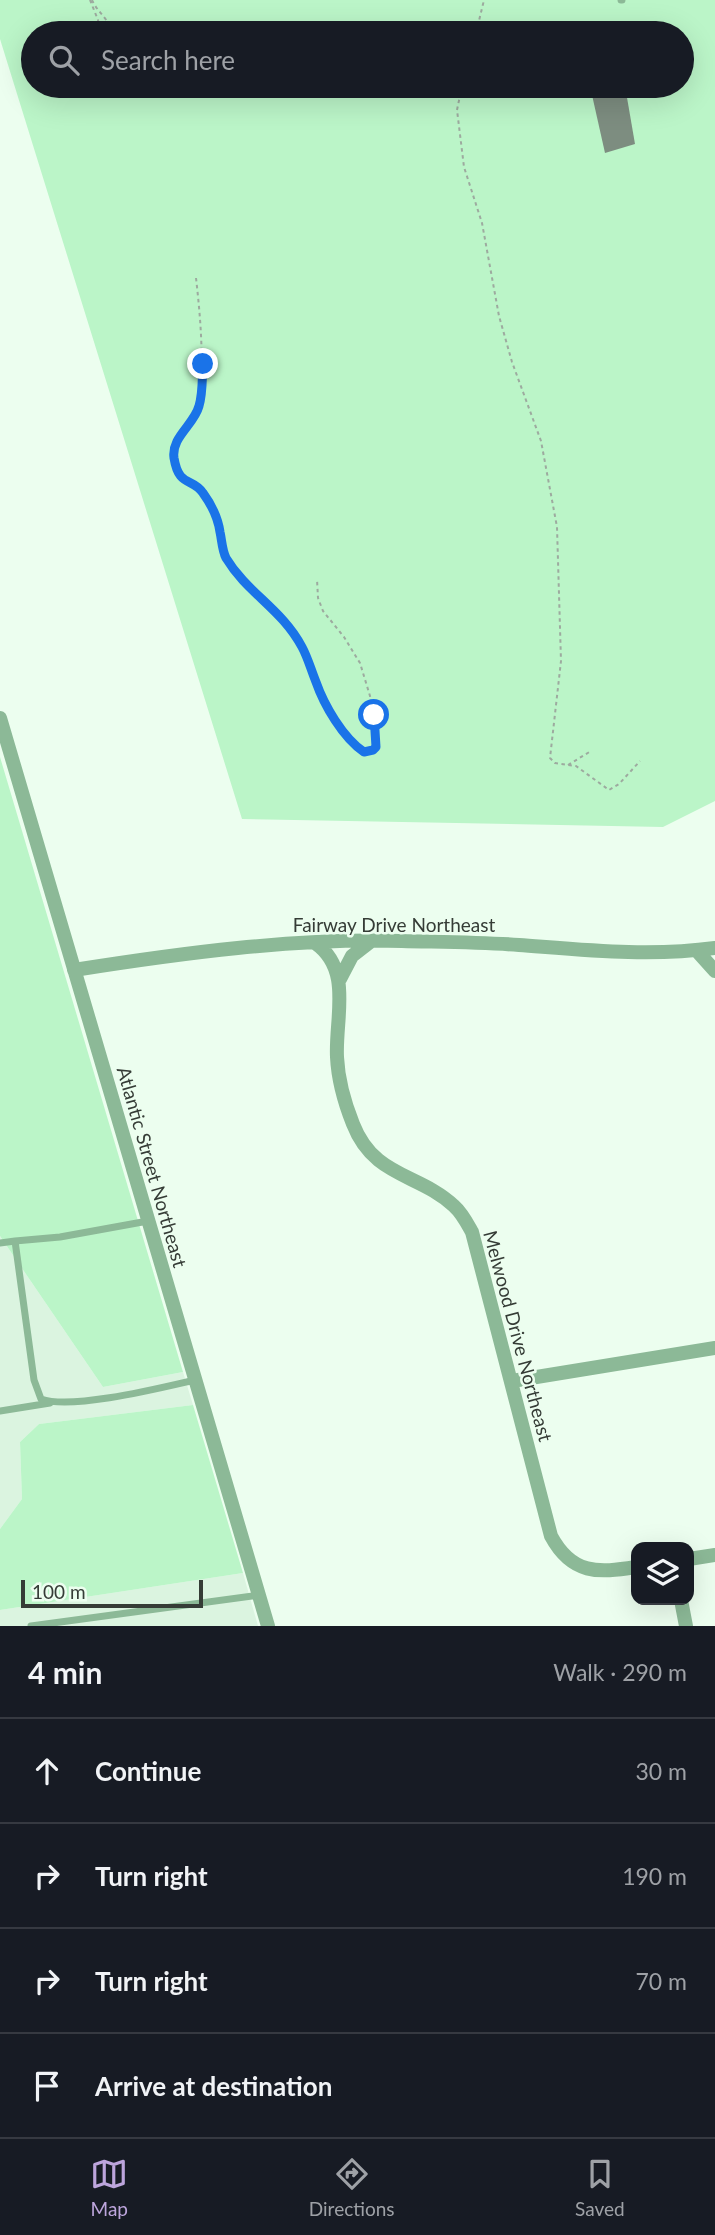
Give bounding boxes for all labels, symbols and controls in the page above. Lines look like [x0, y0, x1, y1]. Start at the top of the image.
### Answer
search box [21, 21, 694, 98]
icon: search [45, 41, 83, 79]
text: Search here [101, 44, 235, 76]
route end [187, 348, 218, 379]
route start [358, 699, 389, 730]
street label: Fairway Drive Northeast [293, 913, 495, 936]
street label: Atlantic Street Northeast [113, 1064, 192, 1270]
street label: Melwood Drive Northeast [479, 1228, 558, 1444]
map controls [631, 1542, 694, 1605]
button: layers [631, 1542, 694, 1605]
scale bar [21, 1577, 203, 1609]
text: 100 m [32, 1580, 86, 1603]
text: 4 min [28, 1654, 102, 1690]
text: Walk · 290 m [553, 1658, 687, 1686]
icon: ahead [28, 1752, 66, 1790]
text: Continue [95, 1755, 201, 1787]
text: 30 m [636, 1757, 687, 1785]
icon: right [28, 1857, 66, 1895]
text: Turn right [95, 1860, 208, 1892]
text: 190 m [622, 1862, 687, 1890]
icon: right [28, 1962, 66, 2000]
text: Turn right [95, 1965, 208, 1997]
text: 70 m [636, 1967, 687, 1995]
icon: arrive [28, 2067, 66, 2105]
text: Arrive at destination [95, 2070, 332, 2102]
tab: Map [90, 2155, 128, 2220]
tab: Directions [309, 2155, 395, 2220]
tab: Saved [575, 2155, 625, 2220]

